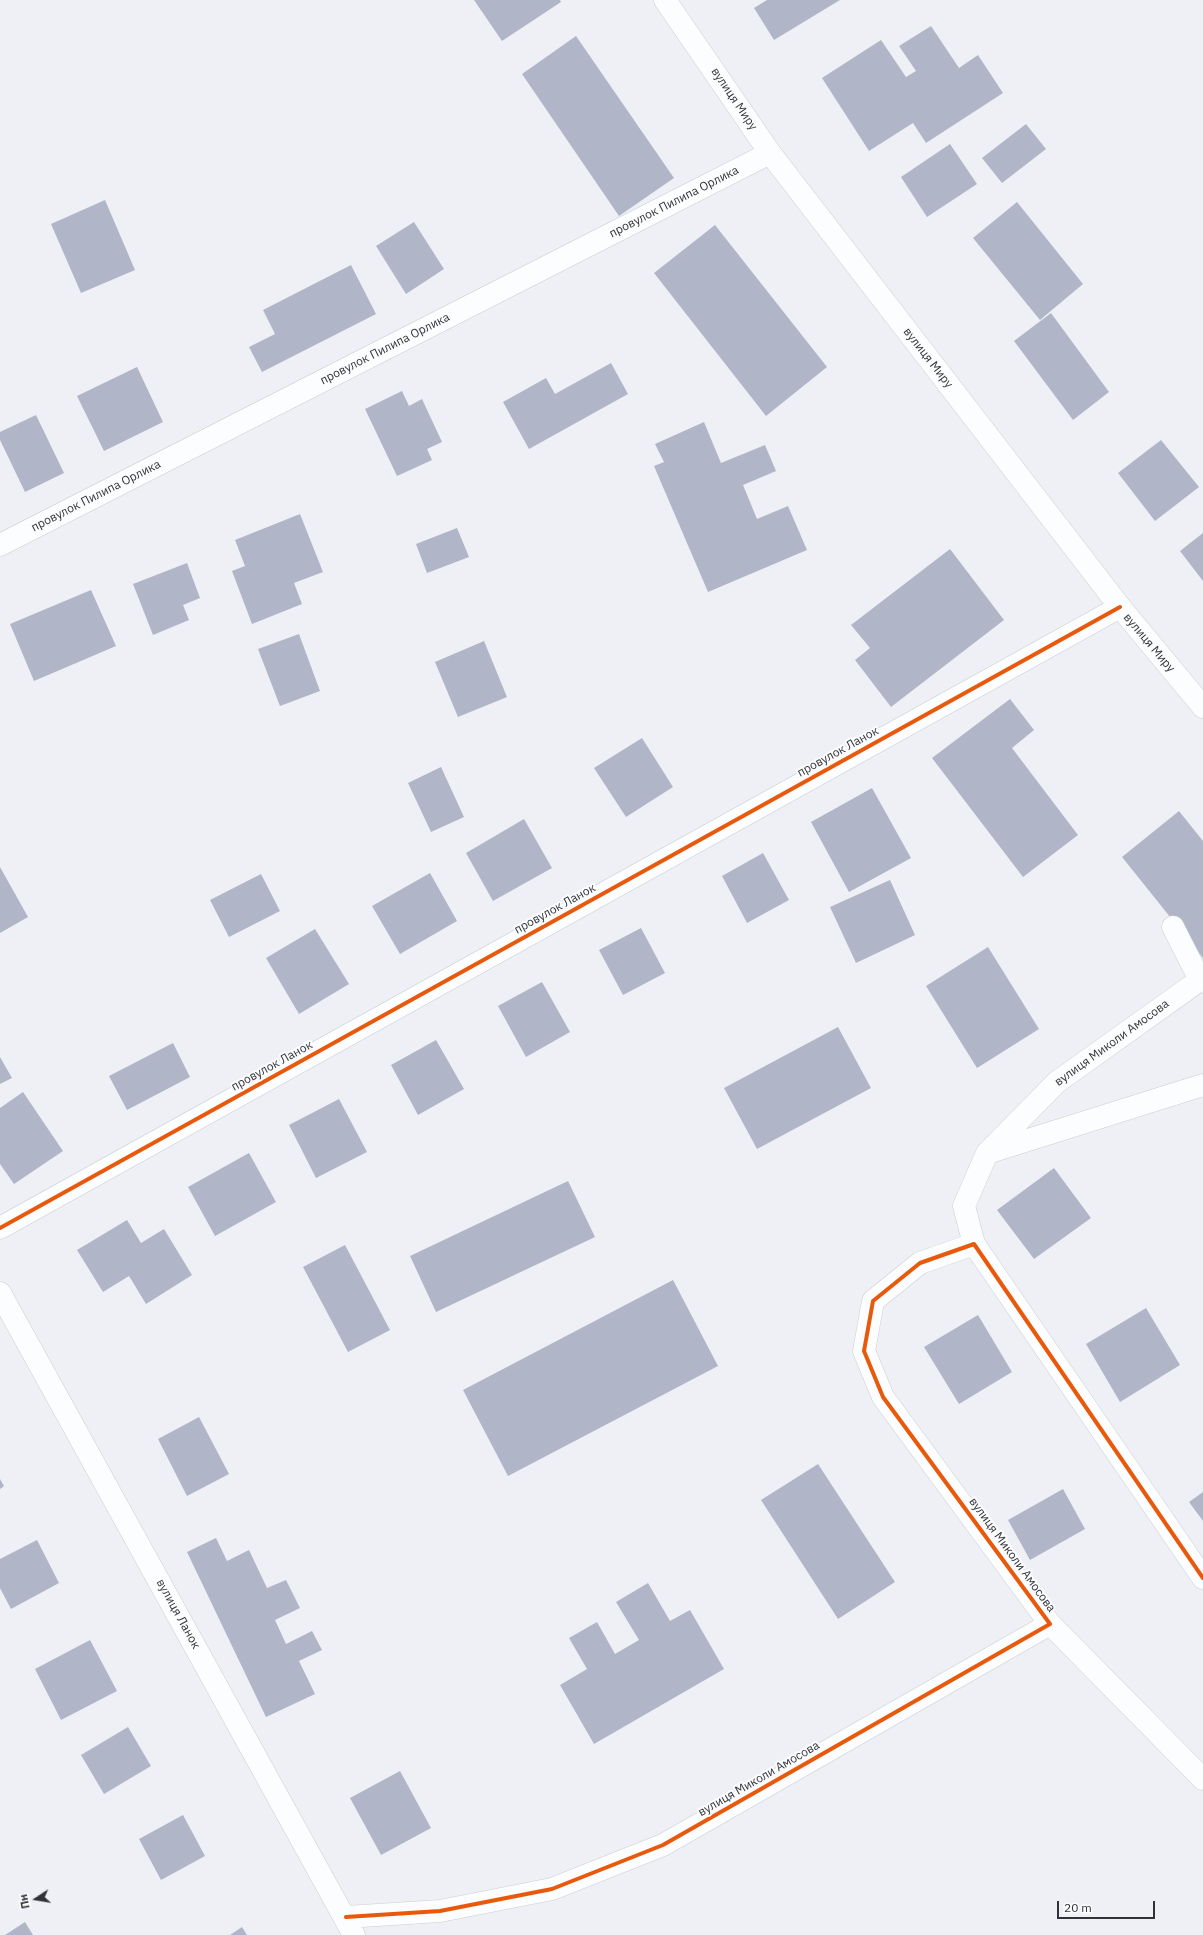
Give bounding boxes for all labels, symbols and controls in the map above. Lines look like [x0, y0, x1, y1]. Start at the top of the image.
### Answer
street label: вулиця Миру [708, 65, 760, 133]
street label: провулок Пилипа Орлика [607, 163, 741, 241]
street label: провулок Пилипа Орлика [318, 310, 452, 388]
street label: вулиця Миру [900, 325, 956, 391]
street label: провулок Пилипа Орлика [29, 457, 163, 535]
street label: вулиця Миру [1120, 611, 1178, 675]
street label: провулок Ланок [795, 724, 881, 780]
street label: провулок Ланок [512, 881, 598, 937]
street label: вулиця Миколи Амосова [1052, 997, 1172, 1089]
street label: провулок Ланок [229, 1038, 315, 1094]
street label: вулиця Миколи Амосова [966, 1495, 1058, 1615]
street label: вулиця Ланок [153, 1577, 203, 1651]
street label: вулиця Миколи Амосова [696, 1738, 822, 1820]
north arrow [16, 1879, 56, 1919]
text: Пн [16, 1893, 33, 1910]
scale bar [1059, 1893, 1157, 1919]
text: 20 m [1064, 1900, 1092, 1915]

